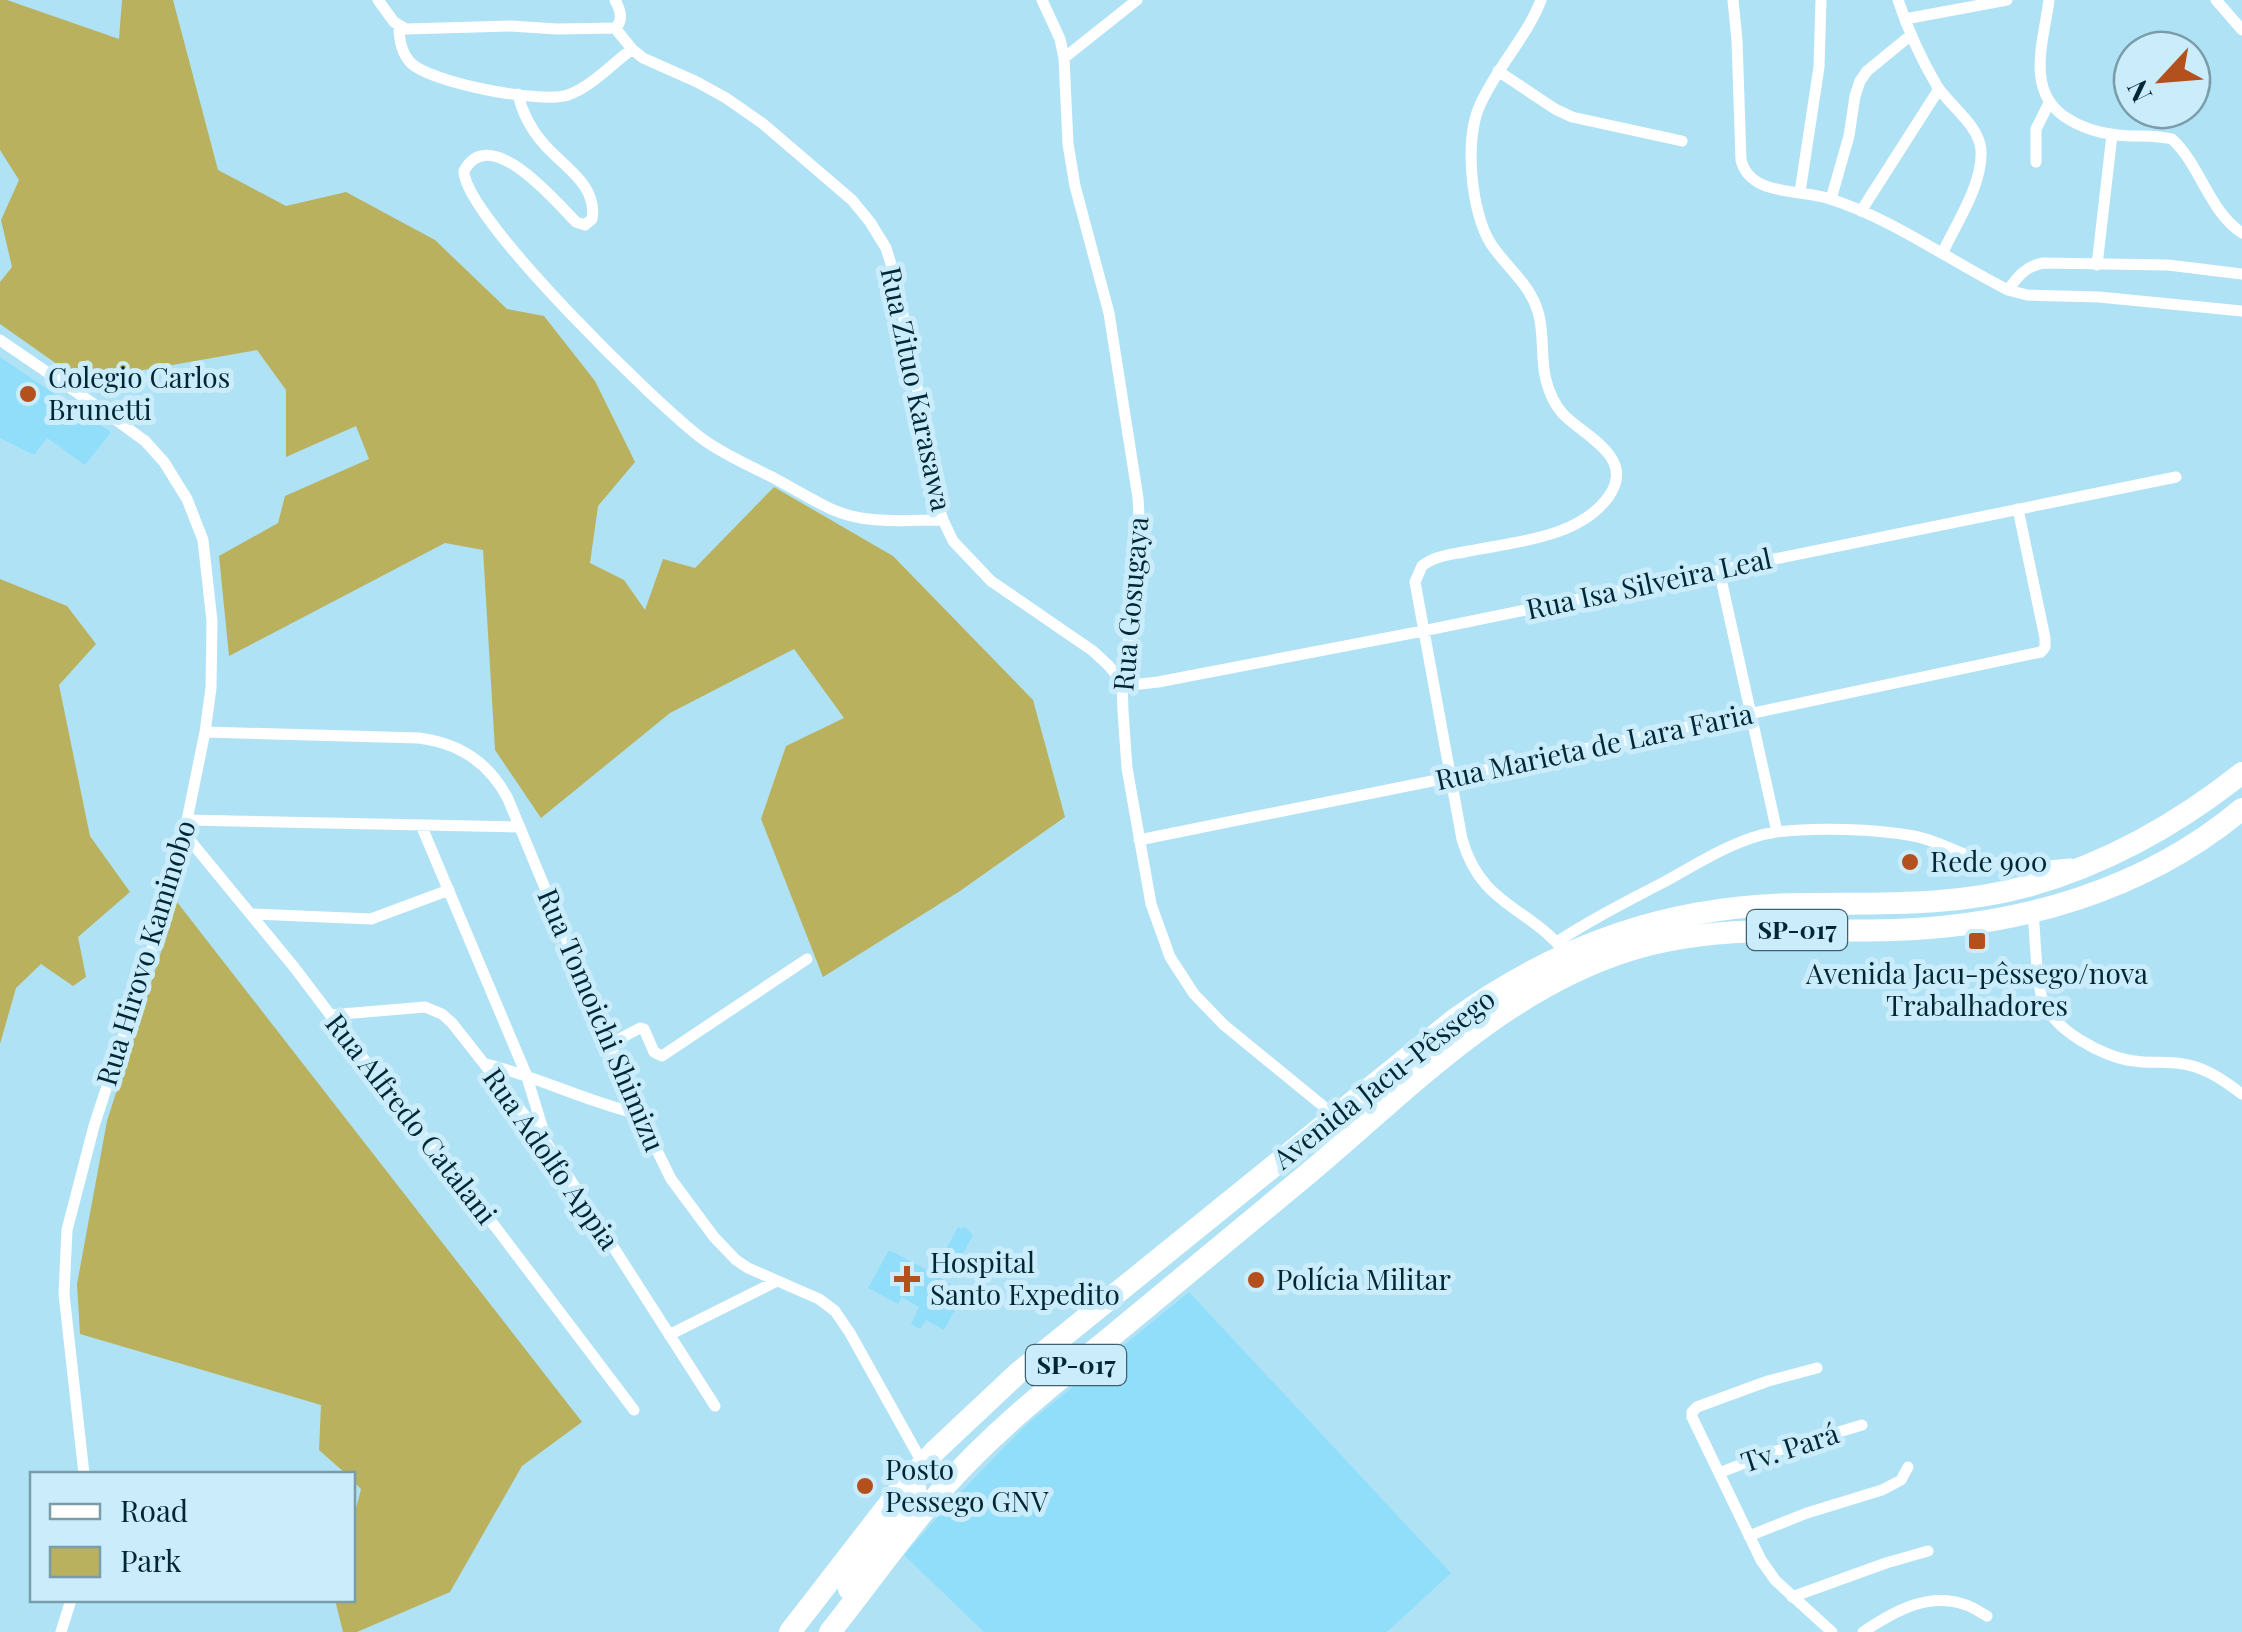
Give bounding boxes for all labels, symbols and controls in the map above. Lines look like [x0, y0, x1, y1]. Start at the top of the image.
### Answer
north arrow [2112, 30, 2212, 130]
text: N [2117, 74, 2159, 109]
street label: Rua Zituo Karasawa [874, 263, 961, 514]
place label: Colegio Carlos Brunetti [48, 358, 230, 427]
marker: Colegio Carlos Brunetti [17, 383, 39, 405]
street label: Rua Gosugaya [1103, 515, 1156, 693]
street label: Rua Isa Silveira Leal [1522, 538, 1775, 627]
street label: Rua Marieta de Lara Faria [1432, 694, 1756, 797]
street label: Rua Hirovo Kaminobo [87, 815, 203, 1090]
place label: Rede 900 [1930, 842, 2048, 879]
marker: Rede 900 [1899, 851, 1921, 873]
street label: Rua Tomoichi Shimizu [530, 882, 674, 1156]
road number: SP-017 [1747, 910, 1847, 950]
marker: Avenida Jacu-pêssego/nova Trabalhadores [1966, 930, 1988, 952]
place label: Avenida Jacu-pêssego/nova Trabalhadores [1805, 954, 2148, 1023]
street label: Avenida Jacu-Pêssego [1264, 979, 1502, 1177]
street label: Rua Alfredo Catalani [318, 1005, 506, 1231]
street label: Rua Adolfo Appia [476, 1060, 629, 1256]
place label: Hospital Santo Expedito [930, 1243, 1120, 1312]
place label: Polícia Militar [1276, 1260, 1451, 1297]
marker: Hospital Santo Expedito [894, 1266, 920, 1292]
marker: Polícia Militar [1245, 1269, 1267, 1291]
road number: SP-017 [1026, 1345, 1126, 1385]
street label: Tv. Pará [1736, 1413, 1843, 1480]
place label: Posto Pessego GNV [885, 1450, 1049, 1519]
legend [30, 1472, 355, 1602]
marker: Posto Pessego GNV [854, 1475, 876, 1497]
text: Road [120, 1490, 188, 1530]
text: Park [120, 1540, 182, 1580]

